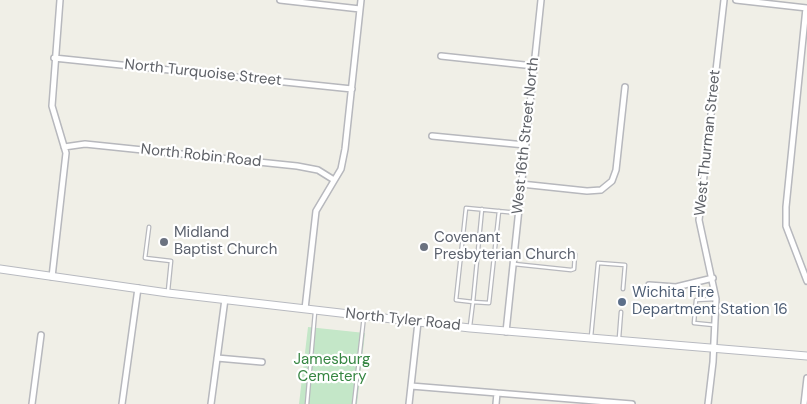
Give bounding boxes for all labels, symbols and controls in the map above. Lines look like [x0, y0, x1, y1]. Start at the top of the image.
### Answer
street label: North Turquoise Street [124, 56, 282, 90]
street label: West 16th Street North [509, 57, 543, 215]
street label: West Thurman Street [691, 69, 725, 217]
street label: North Robin Road [140, 141, 262, 171]
place label: Midland Baptist Church [174, 224, 277, 259]
place label: Covenant Presbyterian Church [434, 229, 576, 264]
marker: Midland Baptist Church [158, 236, 170, 248]
marker: Covenant Presbyterian Church [418, 241, 430, 253]
place label: Wichita Fire Department Station 16 [632, 284, 788, 319]
marker: Wichita Fire Department Station 16 [616, 296, 628, 308]
street label: North Tyler Road [345, 305, 461, 335]
park label: Jamesburg Cemetery [294, 351, 370, 386]

